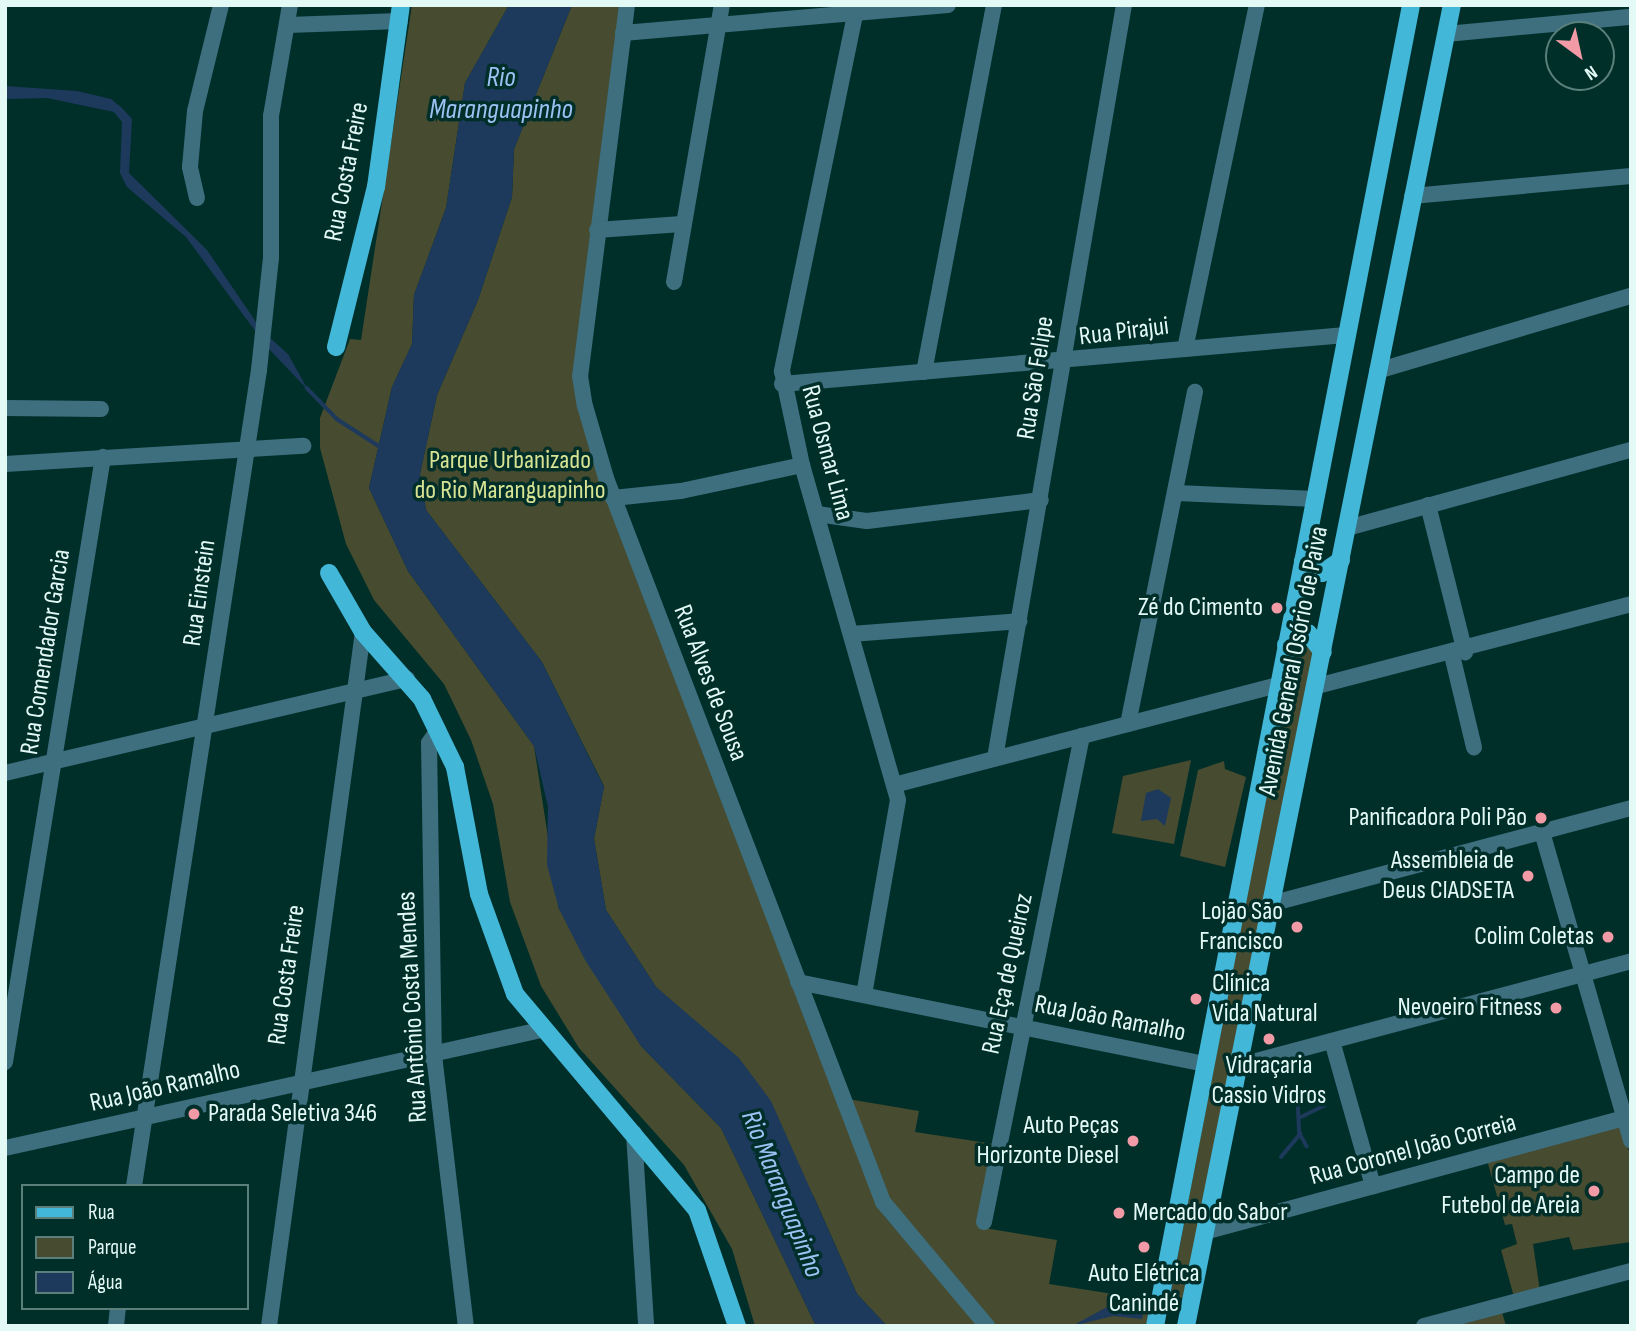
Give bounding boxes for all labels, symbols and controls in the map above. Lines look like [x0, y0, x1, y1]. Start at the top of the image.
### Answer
north arrow [1545, 21, 1615, 91]
text: N [1580, 60, 1601, 85]
water label: Rio Maranguapinho [429, 61, 573, 127]
street label: Rua Costa Freire [318, 100, 376, 244]
street label: Rua Pirajui [1077, 311, 1171, 353]
street label: Rua São Felipe [1011, 314, 1061, 442]
street label: Rua Osmar Lima [794, 382, 860, 524]
park label: Parque Urbanizado do Rio Maranguapinho [414, 445, 606, 506]
street label: Avenida General Osório de Paiva [1253, 524, 1335, 798]
street label: Rua Einstein [177, 538, 223, 648]
street label: Rua Comendador Garcia [14, 547, 78, 757]
place label: Zé do Cimento [1138, 592, 1263, 624]
marker: Zé do Cimento [1269, 600, 1285, 616]
street label: Rua Alves de Sousa [666, 601, 754, 765]
place label: Panificadora Poli Pão [1349, 802, 1527, 834]
marker: Panificadora Poli Pão [1533, 810, 1549, 826]
place label: Assembleia de Deus CIADSETA [1382, 845, 1514, 906]
marker: Assembleia de Deus CIADSETA [1520, 868, 1536, 884]
street label: Rua Antônio Costa Mendes [391, 891, 435, 1123]
street label: Rua Eça de Queiroz [976, 891, 1040, 1057]
place label: Lojão São Francisco [1199, 896, 1283, 958]
street label: Rua Costa Freire [262, 903, 312, 1047]
marker: Lojão São Francisco [1289, 919, 1305, 935]
place label: Colim Coletas [1474, 921, 1594, 953]
marker: Colim Coletas [1600, 929, 1616, 945]
place label: Clínica Vida Natural [1212, 968, 1317, 1030]
street label: Rua João Ramalho [1032, 989, 1188, 1049]
marker: Clínica Vida Natural [1186, 989, 1206, 1009]
place label: Nevoeiro Fitness [1398, 992, 1542, 1024]
marker: Nevoeiro Fitness [1548, 1000, 1564, 1016]
marker: Vidraçaria Cassio Vidros [1261, 1031, 1277, 1047]
place label: Vidraçaria Cassio Vidros [1212, 1050, 1326, 1112]
street label: Rua João Ramalho [87, 1055, 243, 1119]
place label: Parada Seletiva 346 [208, 1098, 377, 1130]
marker: Parada Seletiva 346 [186, 1106, 202, 1122]
water label: Rio Maranguapinho [733, 1106, 831, 1282]
street label: Rua Coronel João Correia [1306, 1107, 1520, 1193]
place label: Auto Peças Horizonte Diesel [977, 1110, 1119, 1172]
marker: Auto Peças Horizonte Diesel [1125, 1133, 1141, 1149]
place label: Campo de Futebol de Areia [1441, 1160, 1580, 1222]
marker: Campo de Futebol de Areia [1586, 1183, 1602, 1199]
legend [21, 1184, 248, 1310]
place label: Mercado do Sabor [1133, 1197, 1288, 1229]
text: Rua [88, 1200, 115, 1225]
marker: Mercado do Sabor [1111, 1205, 1127, 1221]
text: Parque [88, 1235, 136, 1260]
marker: Auto Elétrica Canindé [1136, 1239, 1152, 1255]
place label: Auto Elétrica Canindé [1089, 1258, 1199, 1320]
text: Água [88, 1270, 123, 1295]

